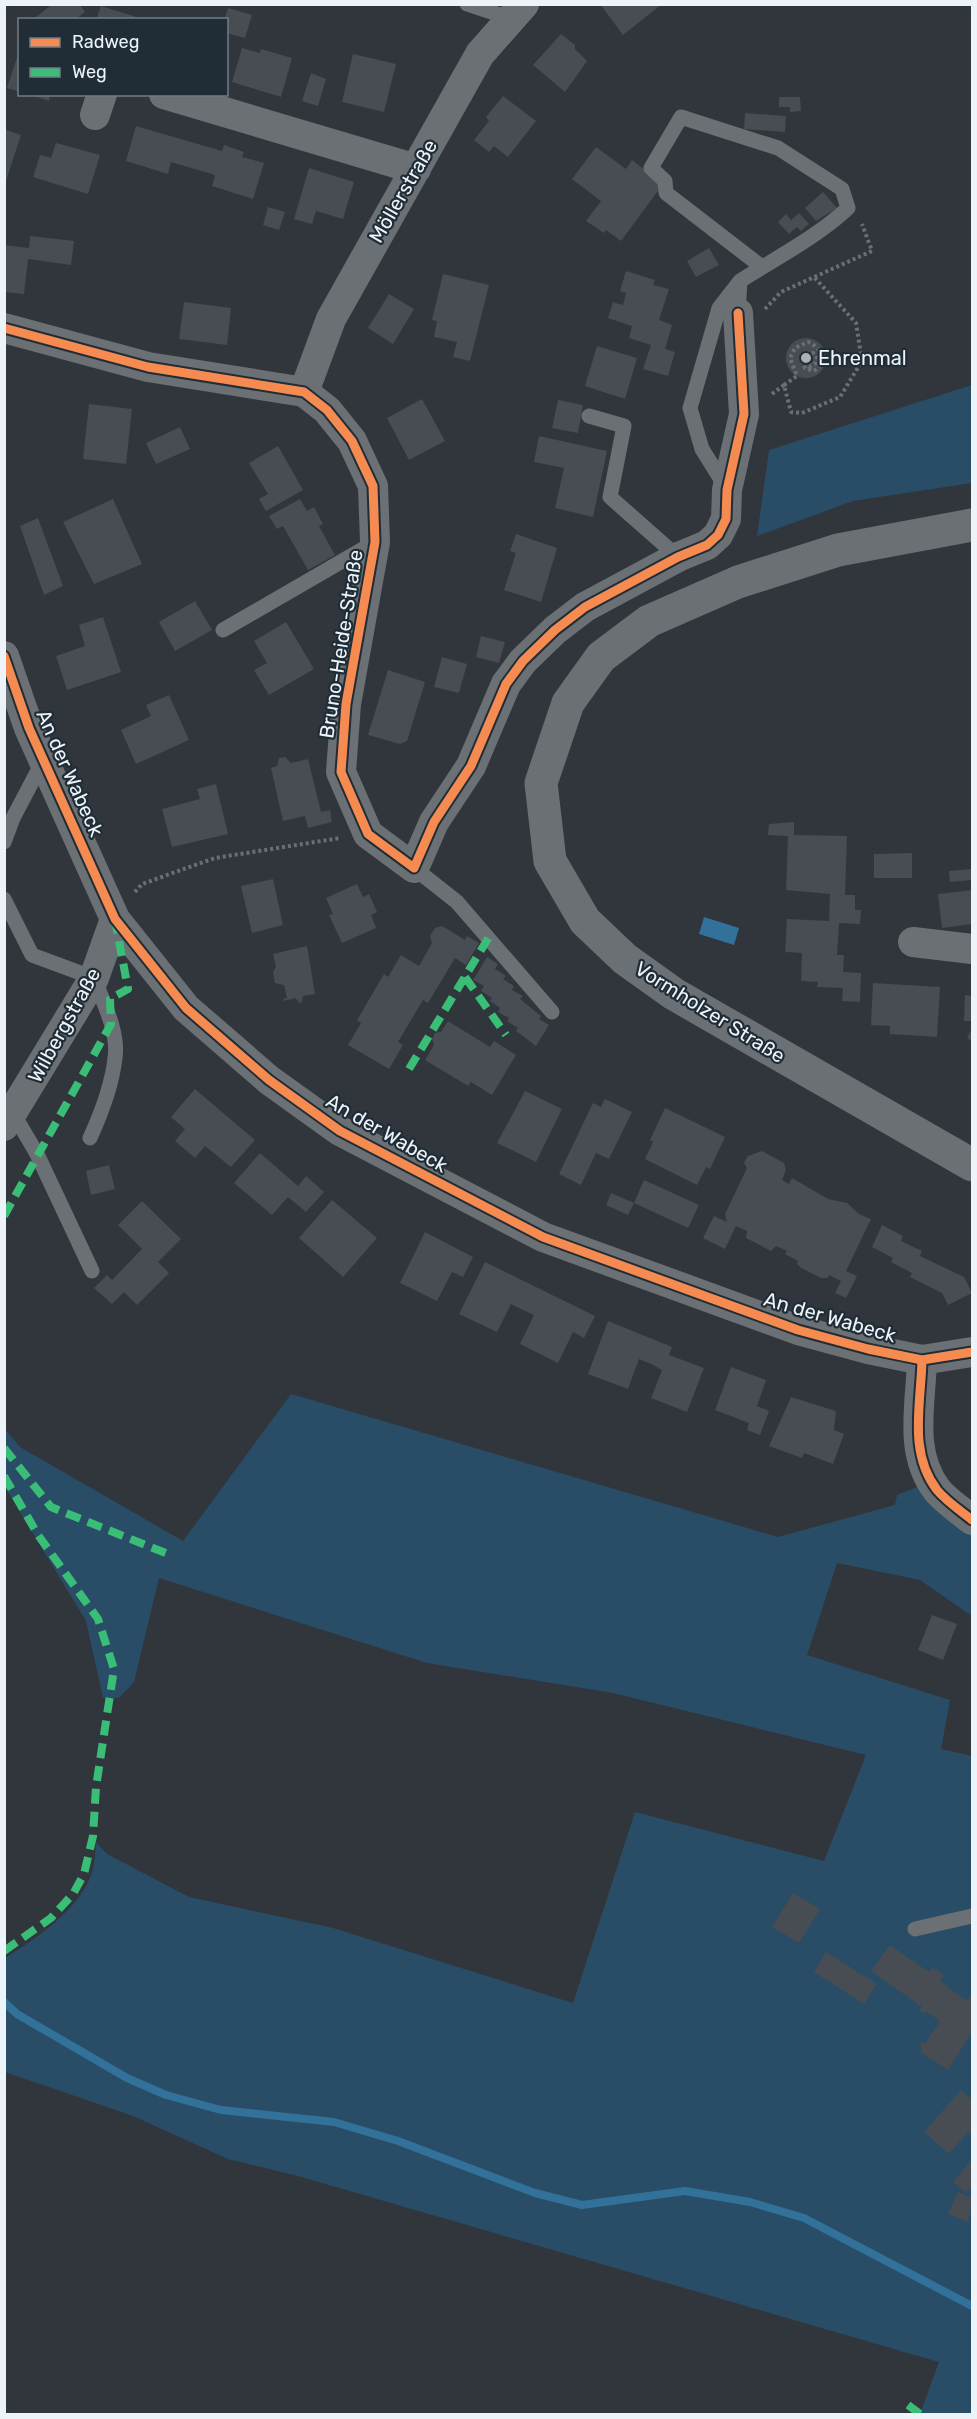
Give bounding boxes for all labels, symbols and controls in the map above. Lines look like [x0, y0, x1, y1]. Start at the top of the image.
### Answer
legend [18, 18, 228, 96]
text: Radweg [72, 31, 139, 53]
text: Weg [72, 61, 107, 83]
street label: Möllerstraße [364, 135, 442, 247]
place label: Ehrenmal [818, 346, 907, 370]
marker: Ehrenmal [799, 351, 813, 365]
street label: Bruno-Heide-Straße [314, 548, 368, 740]
street label: An der Wabeck [31, 706, 109, 841]
street label: Vormholzer Straße [631, 956, 789, 1068]
street label: Wilbergstraße [23, 963, 105, 1087]
street label: An der Wabeck [322, 1089, 453, 1178]
street label: An der Wabeck [761, 1287, 899, 1348]

